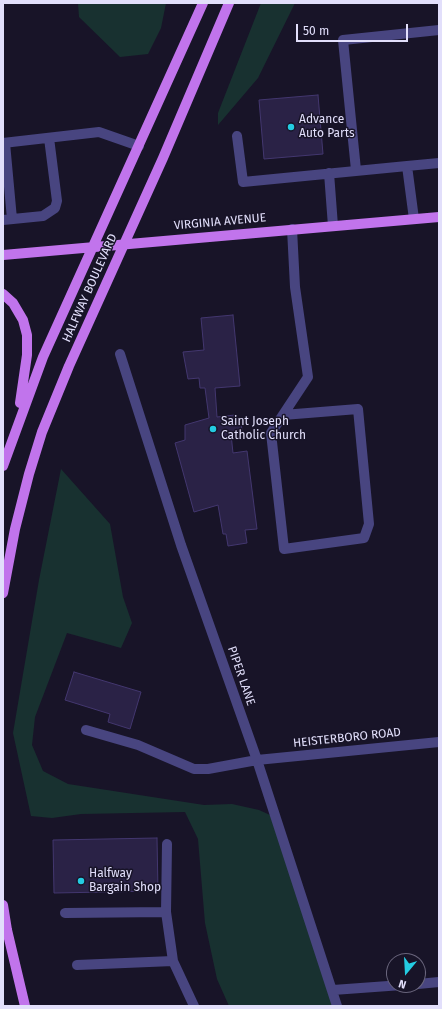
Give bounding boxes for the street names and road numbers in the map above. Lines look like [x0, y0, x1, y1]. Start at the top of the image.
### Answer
street label: VIRGINIA AVENUE [173, 211, 267, 233]
street label: HALFWAY BOULEVARD [60, 232, 120, 344]
street label: PIPER LANE [224, 644, 258, 708]
street label: HEISTERBORO ROAD [292, 725, 402, 751]

